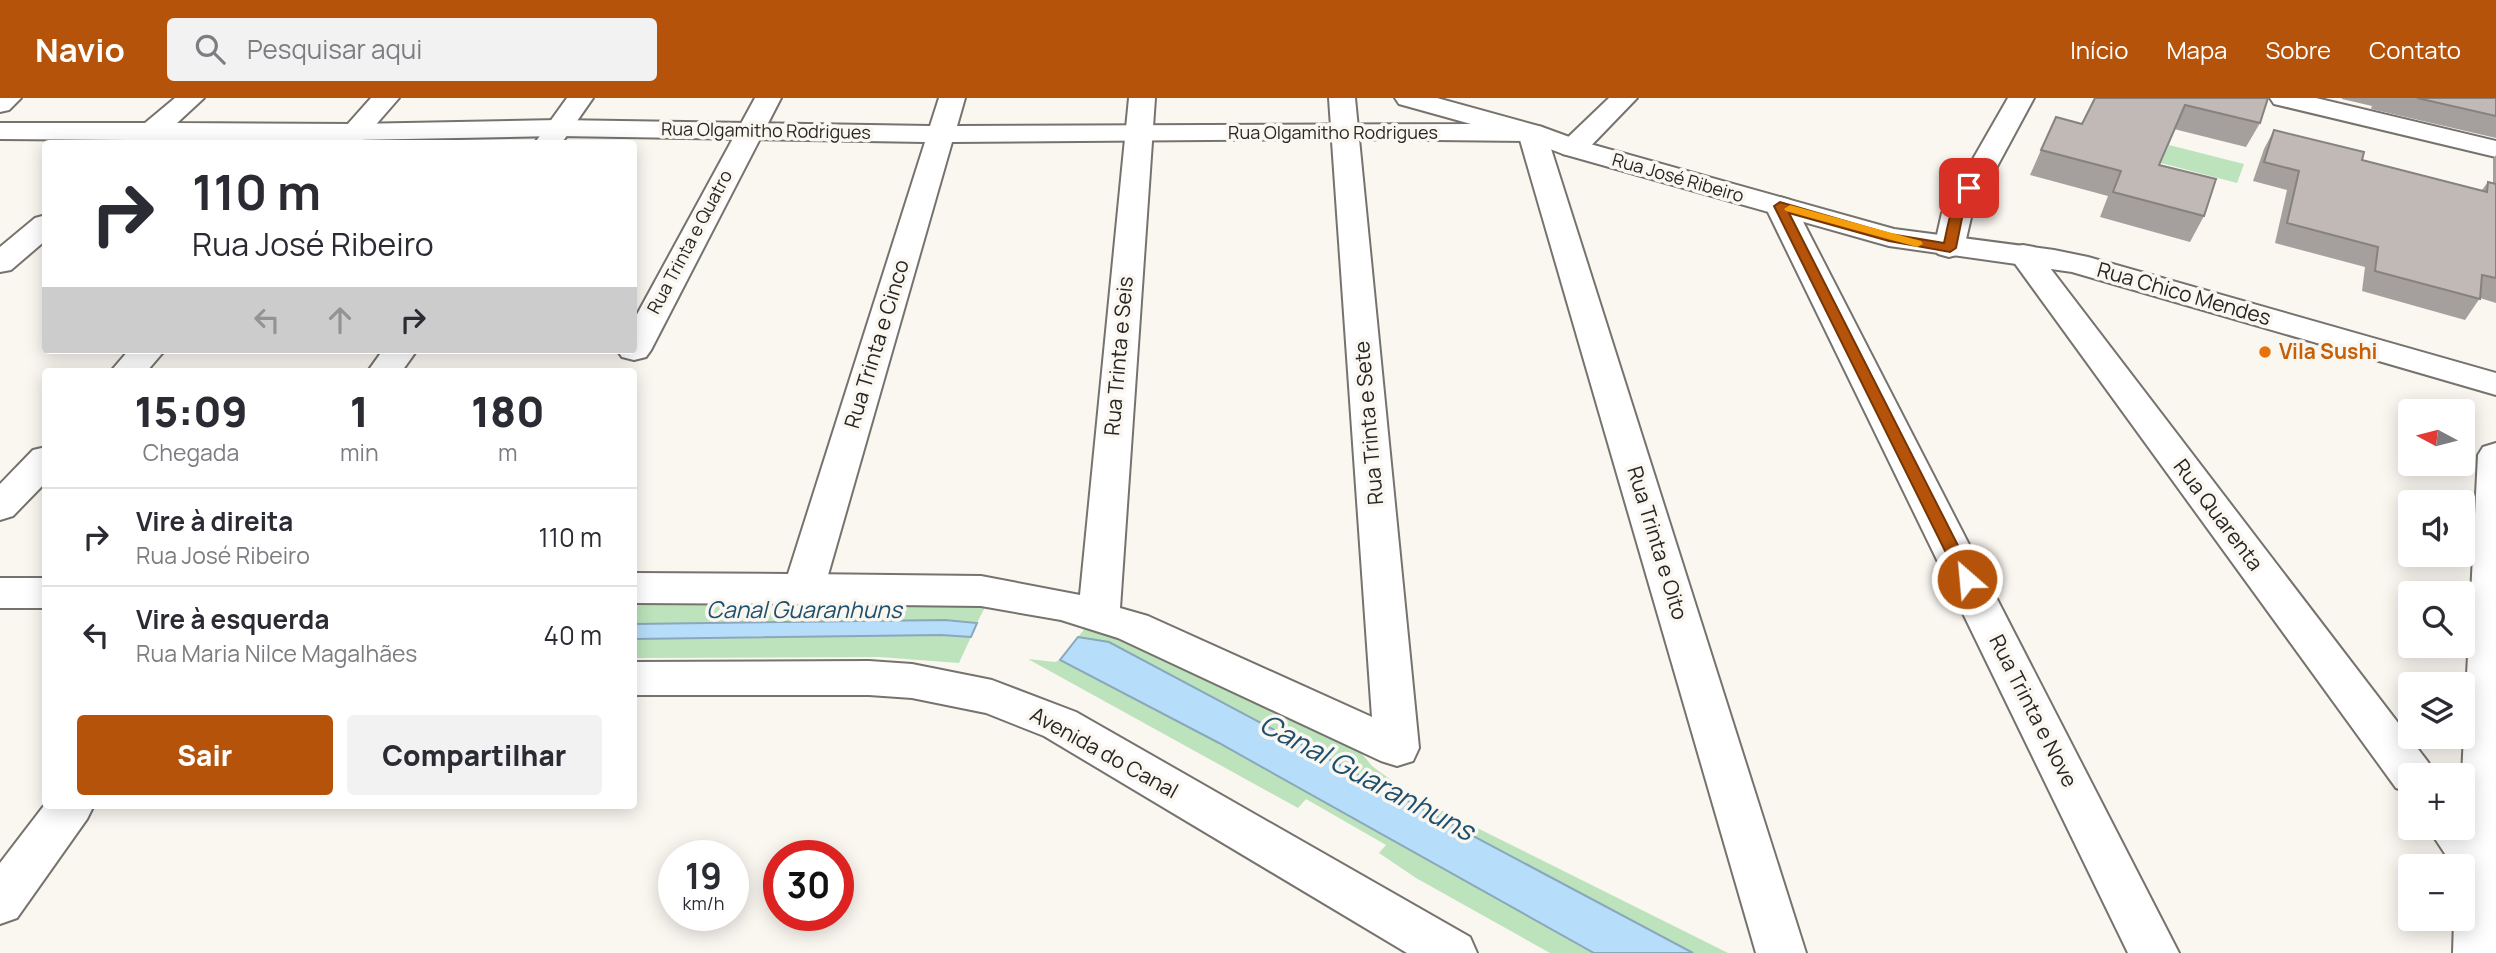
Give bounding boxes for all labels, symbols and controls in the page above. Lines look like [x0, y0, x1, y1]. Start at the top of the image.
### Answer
search box [167, 18, 657, 81]
text: Navio [35, 27, 125, 72]
icon: search [191, 30, 229, 68]
text: Pesquisar aqui [247, 31, 422, 67]
text: Início [2070, 33, 2128, 66]
text: Mapa [2166, 33, 2227, 66]
text: Sobre [2265, 33, 2331, 66]
text: Contato [2369, 33, 2461, 66]
street label: Rua Olgamitho Rodrigues [661, 116, 871, 144]
street label: Rua Olgamitho Rodrigues [1228, 120, 1438, 144]
street label: Rua José Ribeiro [1610, 147, 1747, 207]
text: 110 m [192, 158, 321, 225]
pin [1939, 158, 1999, 218]
street label: Rua Trinta e Quatro [641, 165, 737, 318]
icon: right [77, 168, 168, 259]
icon: arrive [1950, 169, 1988, 207]
text: Rua José Ribeiro [192, 222, 434, 266]
street label: Rua Chico Mendes [2094, 255, 2274, 331]
street label: Rua Trinta e Cinco [837, 256, 915, 431]
street label: Rua Trinta e Seis [1097, 275, 1139, 437]
icon: left [248, 301, 286, 339]
icon: ahead [321, 301, 359, 339]
icon: right [394, 301, 432, 339]
place label: Vila Sushi [2279, 337, 2377, 365]
street label: Rua Trinta e Sete [1347, 340, 1389, 506]
marker: Vila Sushi [2257, 344, 2273, 360]
text: 15:09 [134, 382, 248, 440]
text: 1 [350, 382, 369, 440]
text: 180 [471, 382, 545, 440]
north arrow [2398, 399, 2474, 476]
map controls [2398, 399, 2475, 931]
text: Chegada [143, 436, 239, 468]
text: min [340, 436, 379, 468]
text: m [498, 436, 518, 468]
street label: Rua Quarenta [2168, 453, 2270, 576]
street label: Rua Trinta e Oito [1621, 462, 1695, 623]
button: sound [2398, 490, 2475, 567]
text: Vire à direita [136, 503, 293, 539]
icon: right [77, 518, 115, 556]
text: 110 m [539, 519, 602, 555]
text: Rua José Ribeiro [136, 539, 310, 571]
position arrow [1930, 542, 2004, 616]
button: search [2398, 581, 2475, 658]
water label: Canal Guaranhuns [706, 593, 904, 625]
text: Vire à esquerda [136, 601, 329, 637]
icon: left [77, 616, 115, 654]
text: 40 m [544, 617, 602, 653]
street label: Rua Trinta e Nove [1983, 629, 2084, 792]
text: Rua Maria Nilce Magalhães [136, 637, 417, 669]
button: layers [2398, 672, 2475, 749]
street label: Avenida do Canal [1025, 700, 1183, 804]
water label: Canal Guaranhuns [1253, 703, 1484, 850]
button: Sair [77, 715, 333, 795]
button: Compartilhar [347, 715, 602, 795]
button: + [2398, 763, 2475, 840]
speed limit sign: 30 [763, 840, 854, 931]
text: 19 [685, 852, 722, 900]
button: − [2398, 854, 2475, 931]
text: km/h [683, 891, 724, 915]

